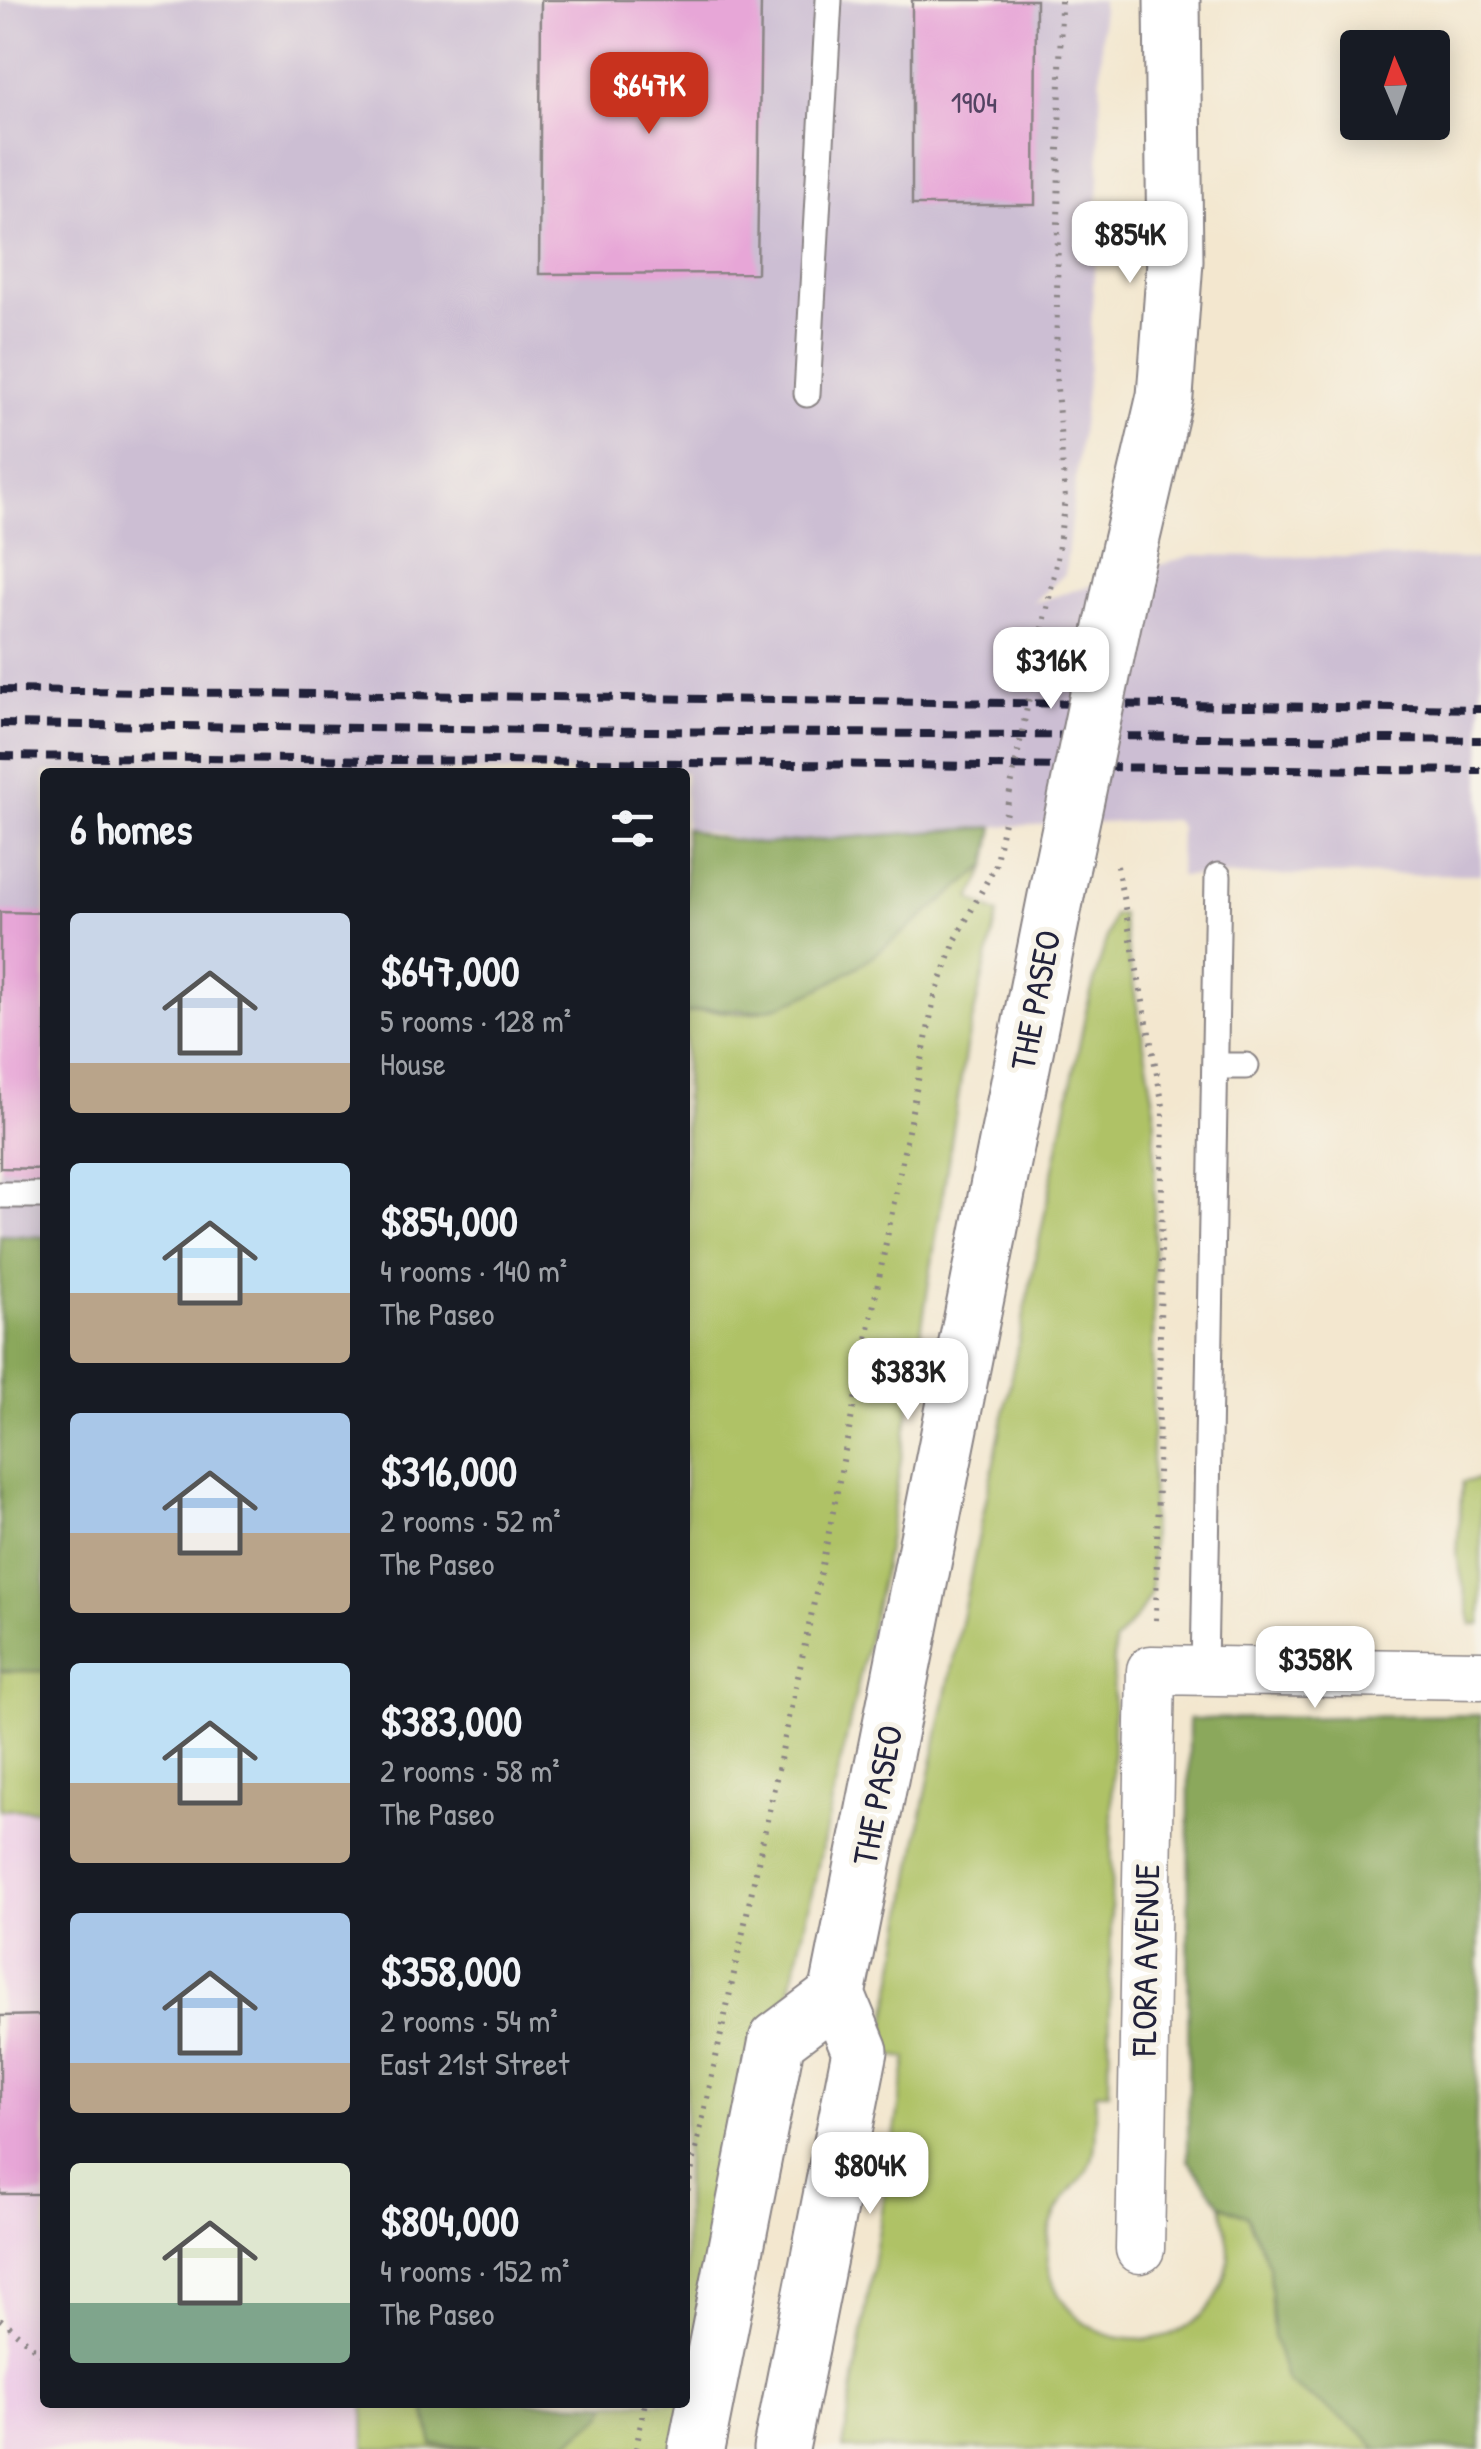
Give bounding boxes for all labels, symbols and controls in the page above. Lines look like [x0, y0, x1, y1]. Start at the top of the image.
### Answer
north arrow [1340, 30, 1450, 140]
map controls [1340, 30, 1450, 140]
pin: $647K [579, 52, 719, 137]
text: $647K [612, 63, 686, 106]
house number: 1904 [951, 82, 997, 122]
pin: $854K [1060, 201, 1200, 286]
text: $854K [1094, 212, 1166, 255]
pin: $316K [981, 627, 1121, 712]
text: $316K [1015, 638, 1087, 681]
text: 6 homes [70, 800, 192, 857]
icon: filters [605, 801, 660, 856]
street label: THE PASEO [998, 926, 1072, 1074]
text: $647,000 [380, 942, 520, 999]
icon: home [150, 953, 270, 1073]
text: 5 rooms · 128 m² [380, 999, 571, 1042]
text: House [380, 1042, 446, 1085]
text: $854,000 [380, 1192, 518, 1249]
icon: home [150, 1203, 270, 1323]
text: 4 rooms · 140 m² [380, 1249, 567, 1292]
text: The Paseo [380, 1292, 494, 1335]
pin: $383K [838, 1338, 978, 1423]
text: $383K [870, 1349, 946, 1392]
text: $316,000 [380, 1442, 517, 1499]
icon: home [150, 1453, 270, 1573]
text: 2 rooms · 52 m² [380, 1499, 561, 1542]
text: The Paseo [380, 1542, 494, 1585]
pin: $358K [1245, 1626, 1385, 1711]
text: $358K [1278, 1637, 1352, 1680]
text: $383,000 [380, 1692, 522, 1749]
icon: home [150, 1703, 270, 1823]
street label: THE PASEO [840, 1721, 914, 1869]
text: 2 rooms · 58 m² [380, 1749, 560, 1792]
text: The Paseo [380, 1792, 494, 1835]
street label: FLORA AVENUE [1120, 1864, 1170, 2057]
text: $358,000 [380, 1942, 521, 1999]
icon: home [150, 1953, 270, 2073]
text: 2 rooms · 54 m² [380, 1999, 558, 2042]
text: East 21st Street [380, 2042, 569, 2085]
pin: $804K [800, 2132, 940, 2217]
text: $804K [833, 2143, 907, 2186]
text: $804,000 [380, 2192, 519, 2249]
icon: home [150, 2203, 270, 2323]
text: 4 rooms · 152 m² [380, 2249, 569, 2292]
text: The Paseo [380, 2292, 494, 2335]

